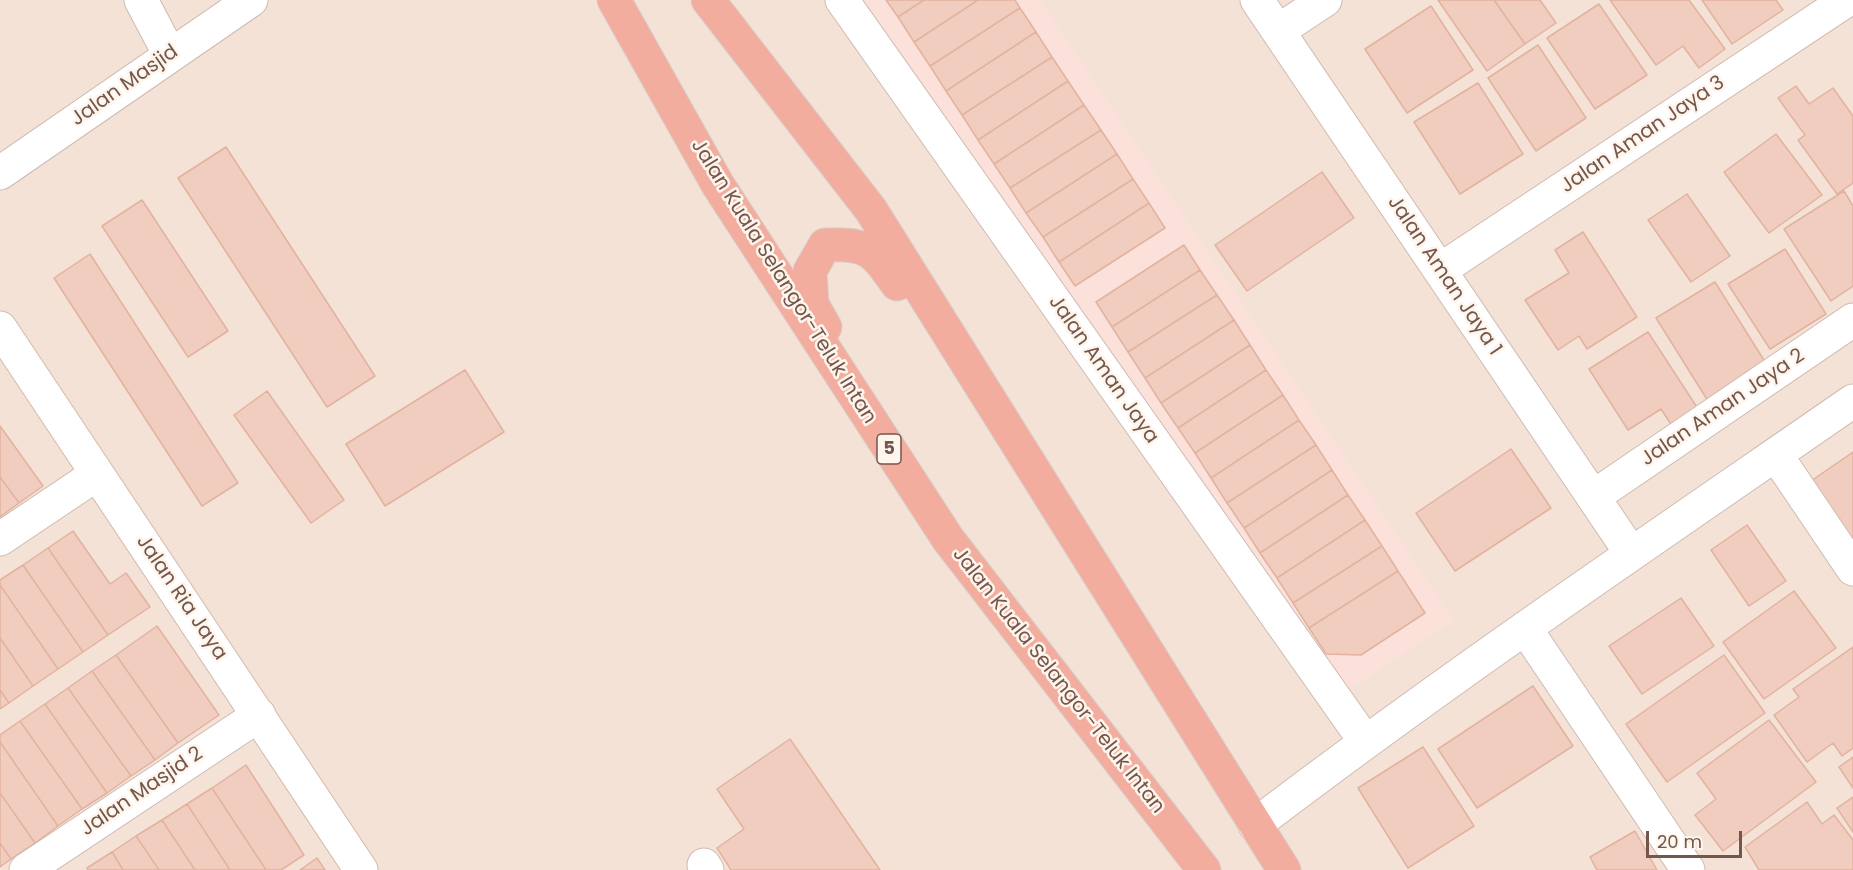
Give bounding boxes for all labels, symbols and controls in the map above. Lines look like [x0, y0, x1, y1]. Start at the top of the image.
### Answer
street label: Jalan Masjid [67, 40, 183, 132]
street label: Jalan Aman Jaya 3 [1557, 71, 1729, 199]
street label: Jalan Kuala Selangor-Teluk Intan [685, 135, 881, 429]
street label: Jalan Aman Jaya 1 [1382, 192, 1506, 360]
street label: Jalan Aman Jaya [1043, 291, 1163, 449]
street label: Jalan Aman Jaya 2 [1637, 344, 1809, 472]
road number: 5 [877, 434, 901, 464]
street label: Jalan Ria Jaya [130, 531, 232, 665]
street label: Jalan Kuala Selangor-Teluk Intan [947, 543, 1169, 819]
street label: Jalan Masjid 2 [76, 742, 208, 842]
scale bar [1649, 819, 1745, 857]
text: 20 m [1657, 829, 1702, 854]

